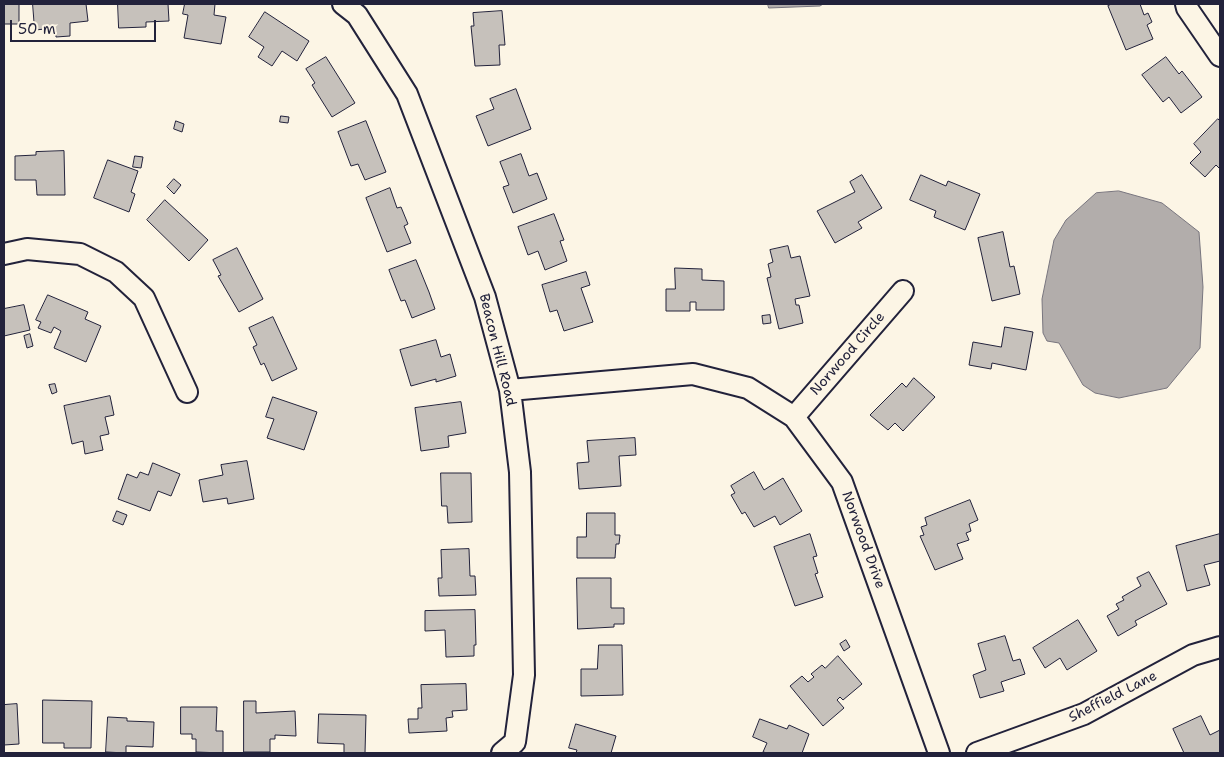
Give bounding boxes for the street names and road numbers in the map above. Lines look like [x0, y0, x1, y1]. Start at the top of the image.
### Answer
street label: Beacon Hill Road [475, 292, 519, 408]
street label: Norwood Circle [807, 309, 889, 399]
street label: Norwood Drive [838, 489, 888, 591]
street label: Sheffield Lane [1066, 668, 1160, 726]

